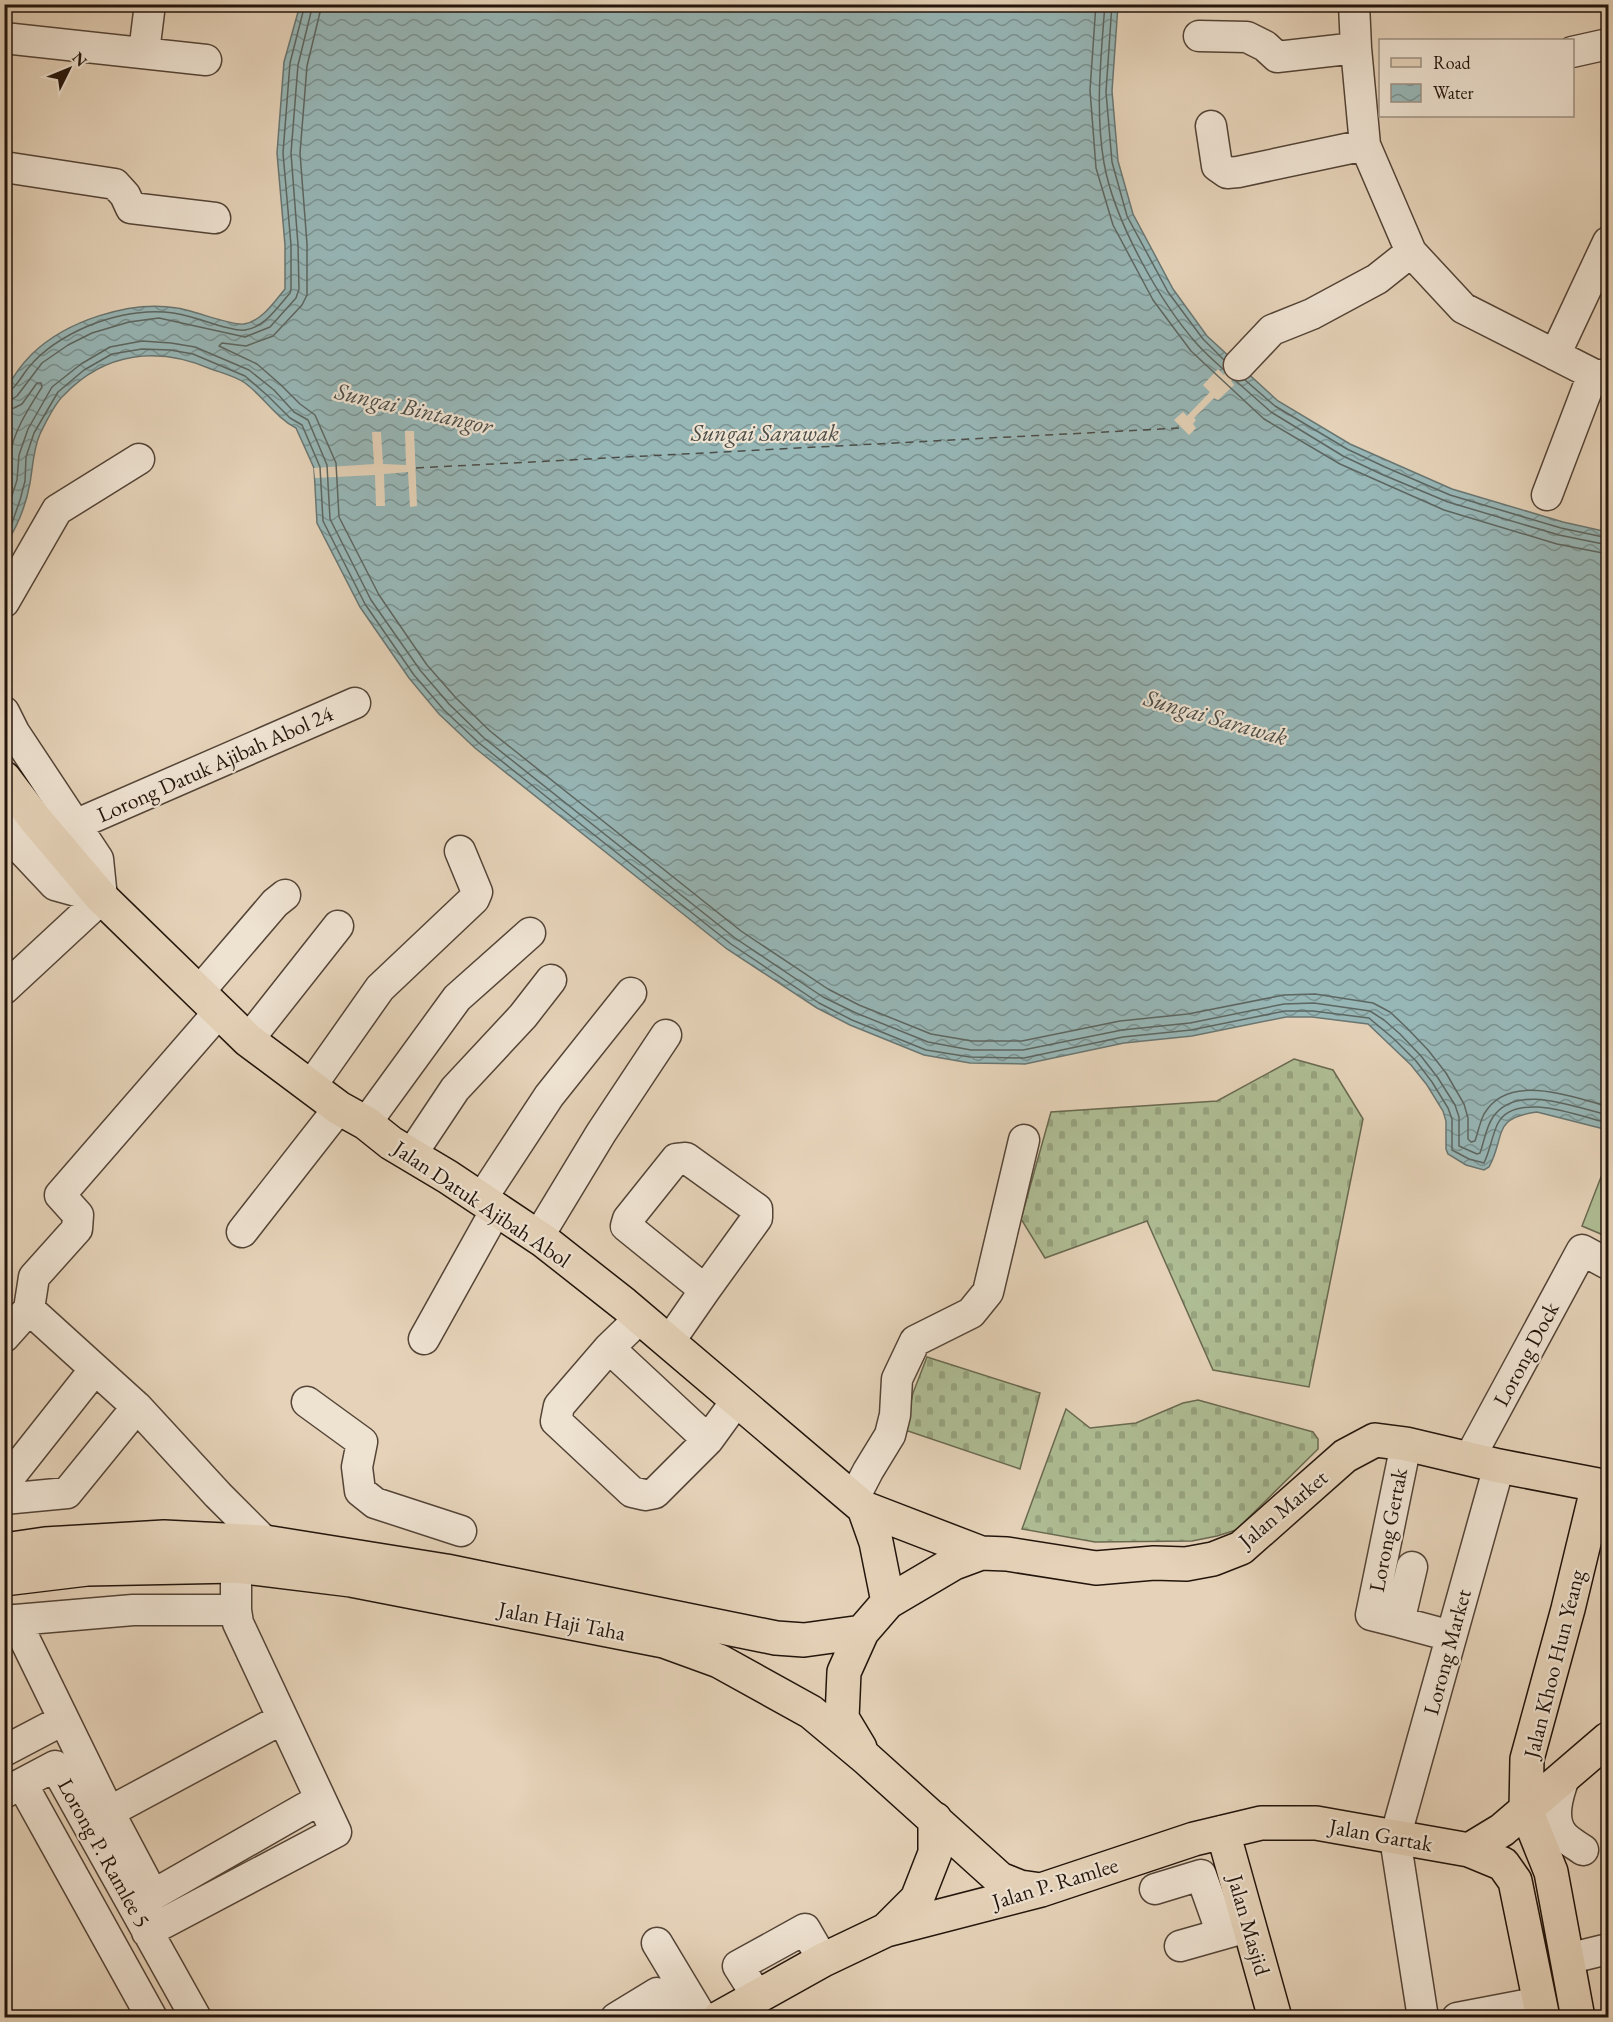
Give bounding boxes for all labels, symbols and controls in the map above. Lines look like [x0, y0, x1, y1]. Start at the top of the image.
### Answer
north arrow [39, 39, 99, 99]
legend [1379, 39, 1574, 117]
text: N [68, 47, 92, 71]
text: Road [1433, 51, 1472, 74]
text: Water [1433, 81, 1474, 104]
water label: Sungai Bintangor [331, 375, 498, 442]
water label: Sungai Sarawak [690, 417, 839, 448]
water label: Sungai Sarawak [1140, 681, 1291, 752]
street label: Lorong Datuk Ajibah Abol 24 [93, 699, 338, 829]
street label: Jalan Datuk Ajibah Abol [386, 1133, 576, 1274]
street label: Lorong Dock [1486, 1296, 1566, 1411]
street label: Jalan Market [1231, 1463, 1334, 1556]
street label: Lorong Gertak [1362, 1465, 1414, 1594]
street label: Jalan Khoo Hun Yeang [1516, 1566, 1592, 1763]
street label: Lorong Market [1416, 1586, 1478, 1718]
street label: Jalan Haji Taha [494, 1594, 628, 1648]
street label: Lorong P. Ramlee 5 [51, 1773, 157, 1933]
street label: Jalan Gartak [1325, 1811, 1436, 1858]
street label: Jalan P. Ramlee [987, 1850, 1122, 1916]
street label: Jalan Masjid [1220, 1870, 1277, 1979]

